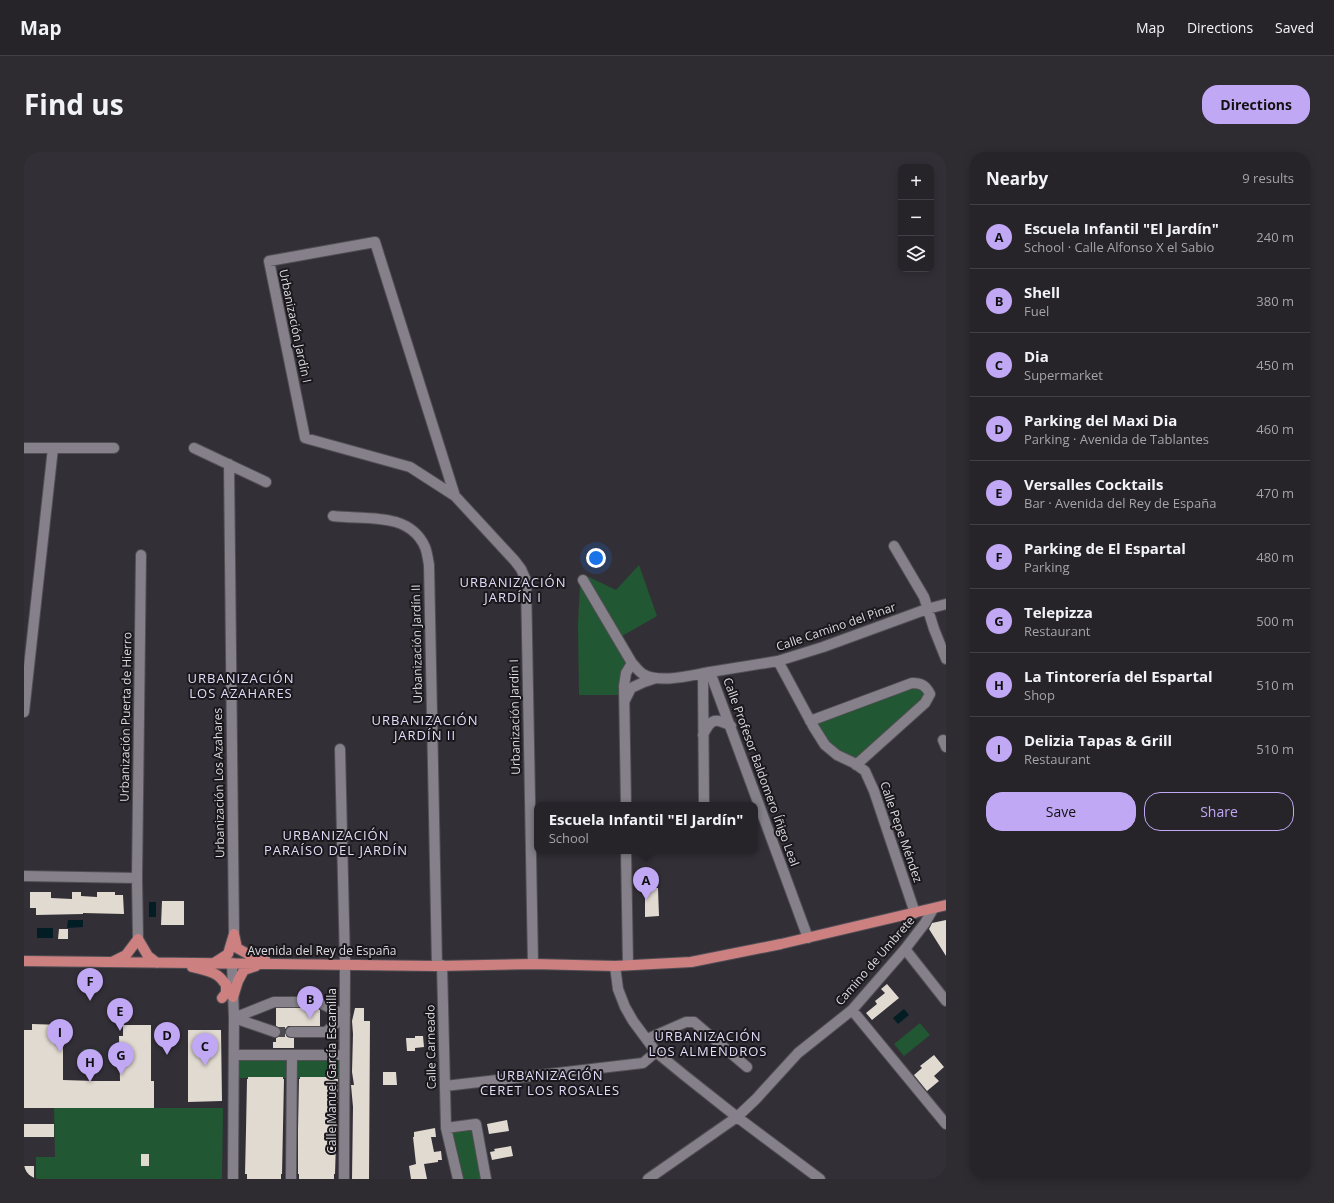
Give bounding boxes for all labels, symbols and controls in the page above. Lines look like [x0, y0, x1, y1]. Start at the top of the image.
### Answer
text: Map [20, 15, 61, 41]
text: Map [1136, 18, 1165, 37]
text: Directions [1187, 18, 1253, 37]
text: Saved [1275, 18, 1314, 37]
text: Find us [24, 85, 124, 123]
button: Directions [1202, 85, 1310, 124]
map controls [898, 164, 934, 272]
button: + [898, 164, 934, 200]
text: Nearby [986, 167, 1048, 190]
text: 9 results [1242, 169, 1294, 187]
button: − [898, 200, 934, 236]
text: Escuela Infantil "El Jardín" [1024, 218, 1219, 238]
text: A [995, 228, 1003, 246]
text: 240 m [1256, 228, 1294, 246]
button: layers [898, 236, 934, 272]
text: School · Calle Alfonso X el Sabio [1024, 238, 1214, 256]
street label: Urbanización Jardín I [275, 267, 316, 384]
text: Shell [1024, 282, 1060, 302]
text: B [995, 292, 1003, 310]
text: 380 m [1256, 292, 1294, 310]
text: Fuel [1024, 302, 1049, 320]
text: Dia [1024, 346, 1049, 366]
text: C [995, 356, 1003, 374]
text: 450 m [1256, 356, 1294, 374]
text: Supermarket [1024, 366, 1103, 384]
text: Parking del Maxi Dia [1024, 410, 1177, 430]
text: D [994, 420, 1004, 438]
text: 460 m [1256, 420, 1294, 438]
text: Parking · Avenida de Tablantes [1024, 430, 1209, 448]
text: Versalles Cocktails [1024, 474, 1163, 494]
text: E [995, 484, 1003, 502]
text: 470 m [1256, 484, 1294, 502]
text: Bar · Avenida del Rey de España [1024, 494, 1216, 512]
text: Parking de El Espartal [1024, 538, 1186, 558]
your location [586, 548, 606, 568]
text: F [995, 548, 1003, 566]
text: 480 m [1256, 548, 1294, 566]
text: Parking [1024, 558, 1070, 576]
district label: URBANIZACIÓN JARDÍN I [460, 573, 566, 606]
street label: Urbanización Jardín II [407, 584, 426, 704]
street label: Calle Camino del Pinar [774, 598, 898, 655]
text: Telepizza [1024, 602, 1093, 622]
text: G [994, 612, 1004, 630]
text: 500 m [1256, 612, 1294, 630]
text: Restaurant [1024, 622, 1091, 640]
street label: Urbanización Puerta de Hierro [116, 632, 135, 802]
street label: Urbanización Jardín I [505, 659, 524, 775]
text: La Tintorería del Espartal [1024, 666, 1213, 686]
district label: URBANIZACIÓN LOS AZAHARES [188, 669, 294, 702]
street label: Calle Profesor Baldomero Íñigo Leal [719, 675, 804, 869]
text: H [994, 676, 1004, 694]
text: 510 m [1256, 676, 1294, 694]
text: Shop [1024, 686, 1055, 704]
street label: Urbanización Los Azahares [209, 707, 228, 858]
district label: URBANIZACIÓN JARDÍN II [372, 711, 478, 744]
text: Delizia Tapas & Grill [1024, 730, 1172, 750]
text: I [997, 740, 1001, 758]
text: 510 m [1256, 740, 1294, 758]
text: Restaurant [1024, 750, 1091, 768]
street label: Calle Pepe Méndez [876, 779, 927, 885]
button: Save [986, 792, 1136, 831]
button: Share [1144, 792, 1294, 831]
popup [534, 802, 758, 854]
text: Escuela Infantil "El Jardín" [549, 809, 743, 829]
district label: URBANIZACIÓN PARAÍSO DEL JARDÍN [264, 826, 408, 859]
text: School [549, 829, 589, 847]
pin: A [633, 867, 659, 900]
street label: Camino de Umbrete [831, 912, 918, 1009]
street label: Avenida del Rey de España [248, 942, 396, 959]
pin: F [77, 968, 103, 1001]
pin: B [297, 986, 323, 1019]
street label: Calle Manuel García Escamilla [323, 988, 340, 1154]
pin: E [107, 998, 133, 1031]
street label: Calle Carneado [421, 1005, 440, 1089]
pin: I [47, 1019, 73, 1052]
pin: D [154, 1022, 180, 1055]
district label: URBANIZACIÓN LOS ALMENDROS [649, 1027, 767, 1060]
pin: C [192, 1033, 218, 1066]
pin: G [108, 1042, 134, 1075]
pin: H [77, 1049, 103, 1082]
district label: URBANIZACIÓN CERET LOS ROSALES [480, 1066, 620, 1099]

